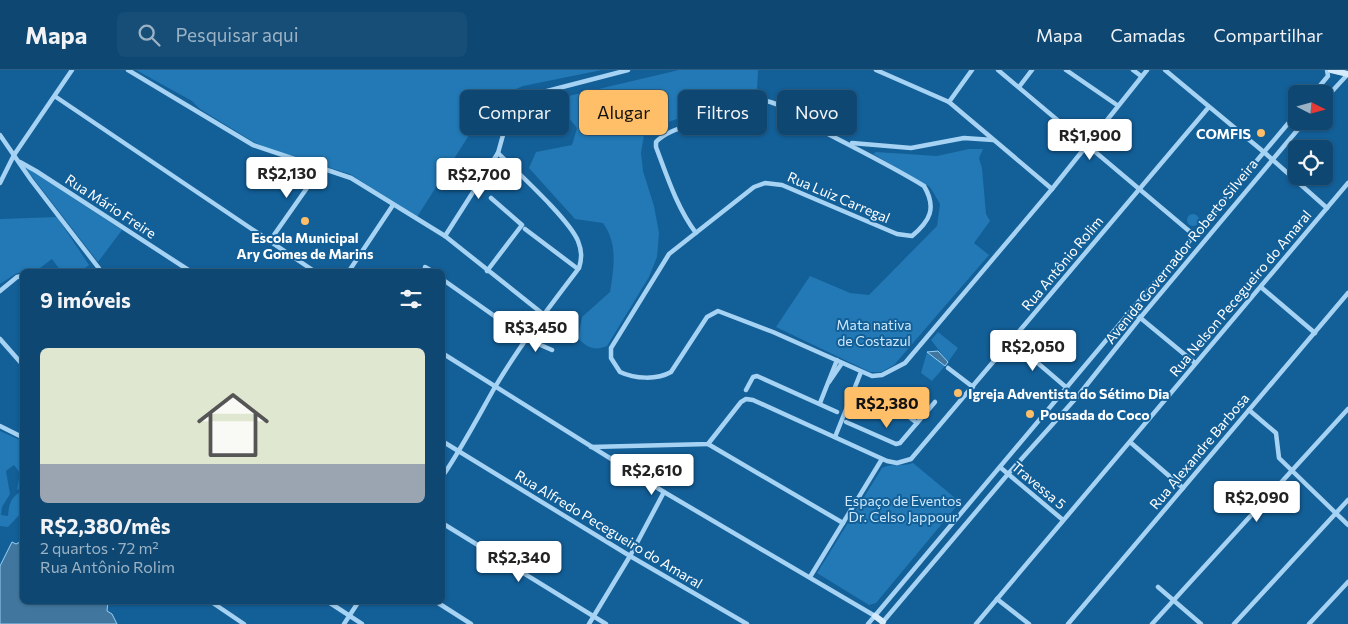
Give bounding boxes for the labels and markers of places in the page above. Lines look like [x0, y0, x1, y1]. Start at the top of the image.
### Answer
pin: R$1,900 [1044, 118, 1136, 161]
place label: COMFIS [1196, 125, 1251, 142]
marker: COMFIS [1255, 127, 1267, 139]
pin: R$2,130 [241, 156, 333, 199]
pin: R$2,700 [433, 158, 525, 200]
marker: Escola Municipal Ary Gomes de Marins [299, 215, 311, 227]
place label: Escola Municipal Ary Gomes de Marins [237, 229, 374, 262]
pin: R$3,450 [490, 310, 582, 353]
pin: R$2,050 [987, 330, 1079, 372]
place label: Igreja Adventista do Sétimo Dia [968, 385, 1169, 402]
pin: R$2,380 [841, 386, 933, 429]
marker: Igreja Adventista do Sétimo Dia [952, 387, 964, 399]
place label: Pousada do Coco [1040, 406, 1150, 423]
marker: Pousada do Coco [1024, 408, 1036, 420]
pin: R$2,610 [606, 454, 698, 496]
pin: R$2,090 [1211, 480, 1303, 523]
pin: R$2,340 [473, 540, 565, 583]

